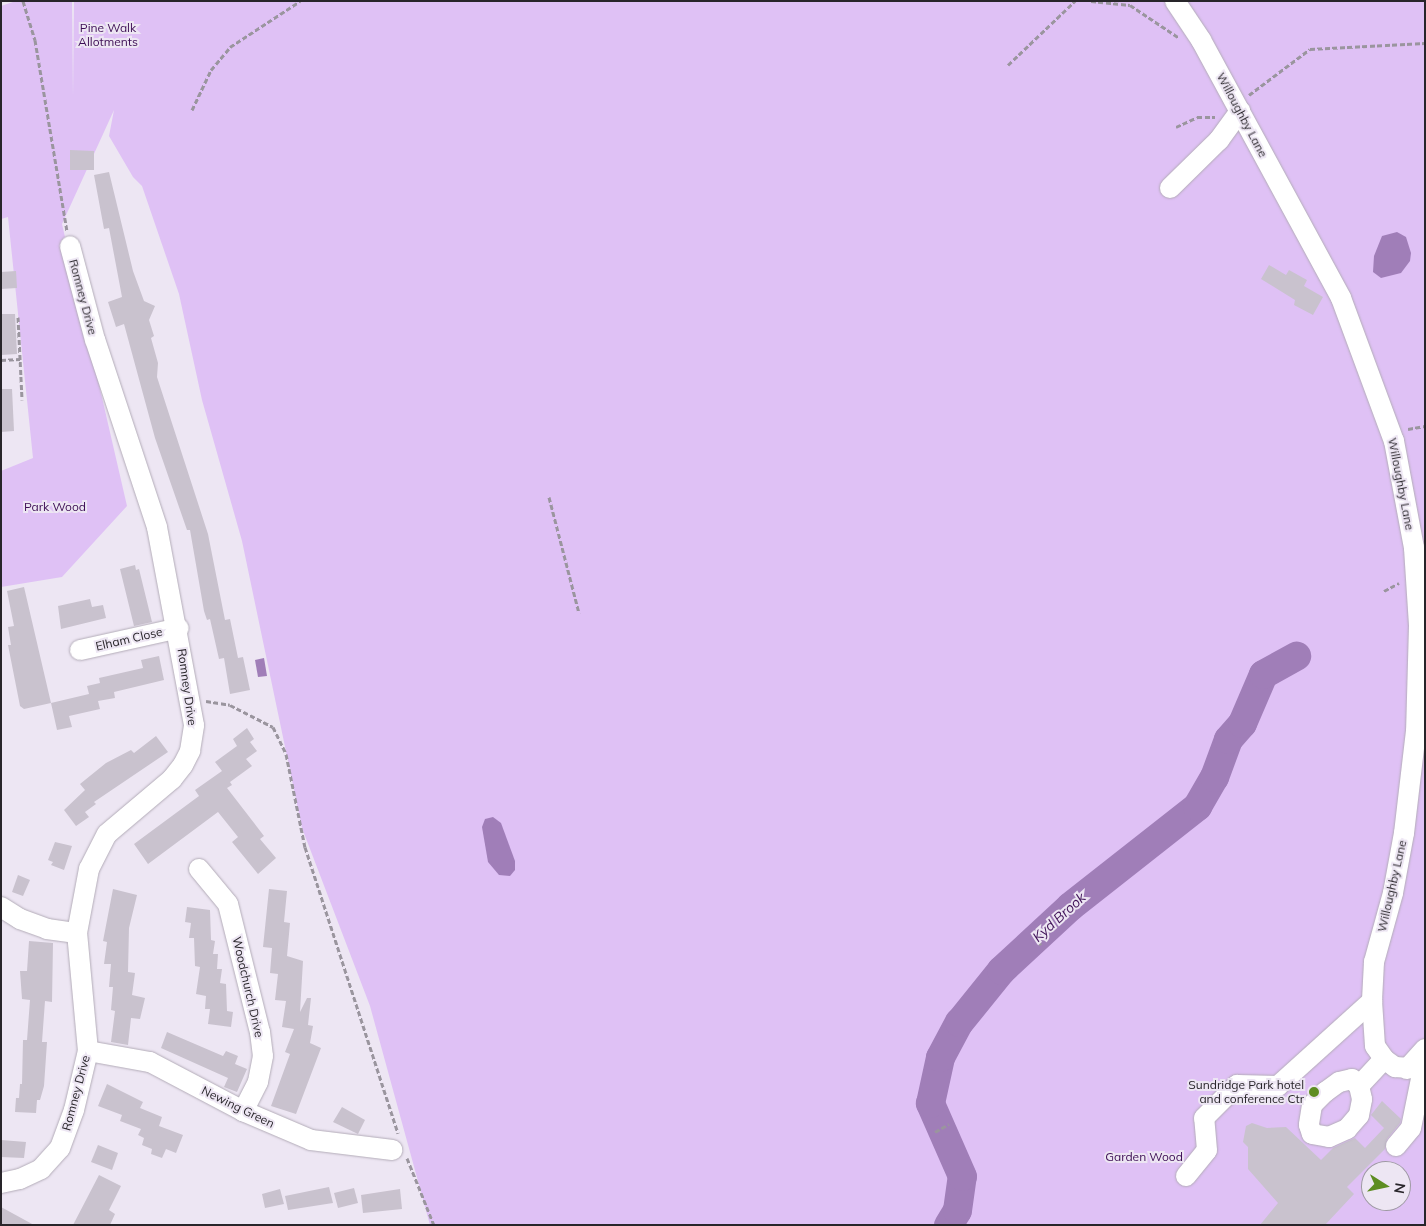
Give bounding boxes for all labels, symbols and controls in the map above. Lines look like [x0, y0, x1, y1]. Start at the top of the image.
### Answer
park label: Pine Walk Allotments [78, 21, 138, 49]
street label: Willoughby Lane [1214, 70, 1270, 160]
street label: Romney Drive [66, 258, 100, 336]
street label: Willoughby Lane [1385, 437, 1417, 531]
park label: Park Wood [24, 500, 86, 514]
street label: Elham Close [94, 624, 164, 654]
street label: Romney Drive [174, 648, 200, 726]
street label: Willoughby Lane [1374, 839, 1410, 933]
water label: Kyd Brook [1029, 889, 1089, 945]
street label: Woodchurch Drive [229, 935, 267, 1039]
street label: Romney Drive [59, 1054, 93, 1132]
place label: Sundridge Park hotel and conference Ctr [1188, 1078, 1304, 1106]
street label: Newing Green [199, 1083, 277, 1131]
marker: Sundridge Park hotel and conference Ctr [1308, 1086, 1320, 1098]
park label: Garden Wood [1105, 1150, 1183, 1164]
north arrow [1361, 1161, 1411, 1211]
text: N [1390, 1182, 1410, 1195]

